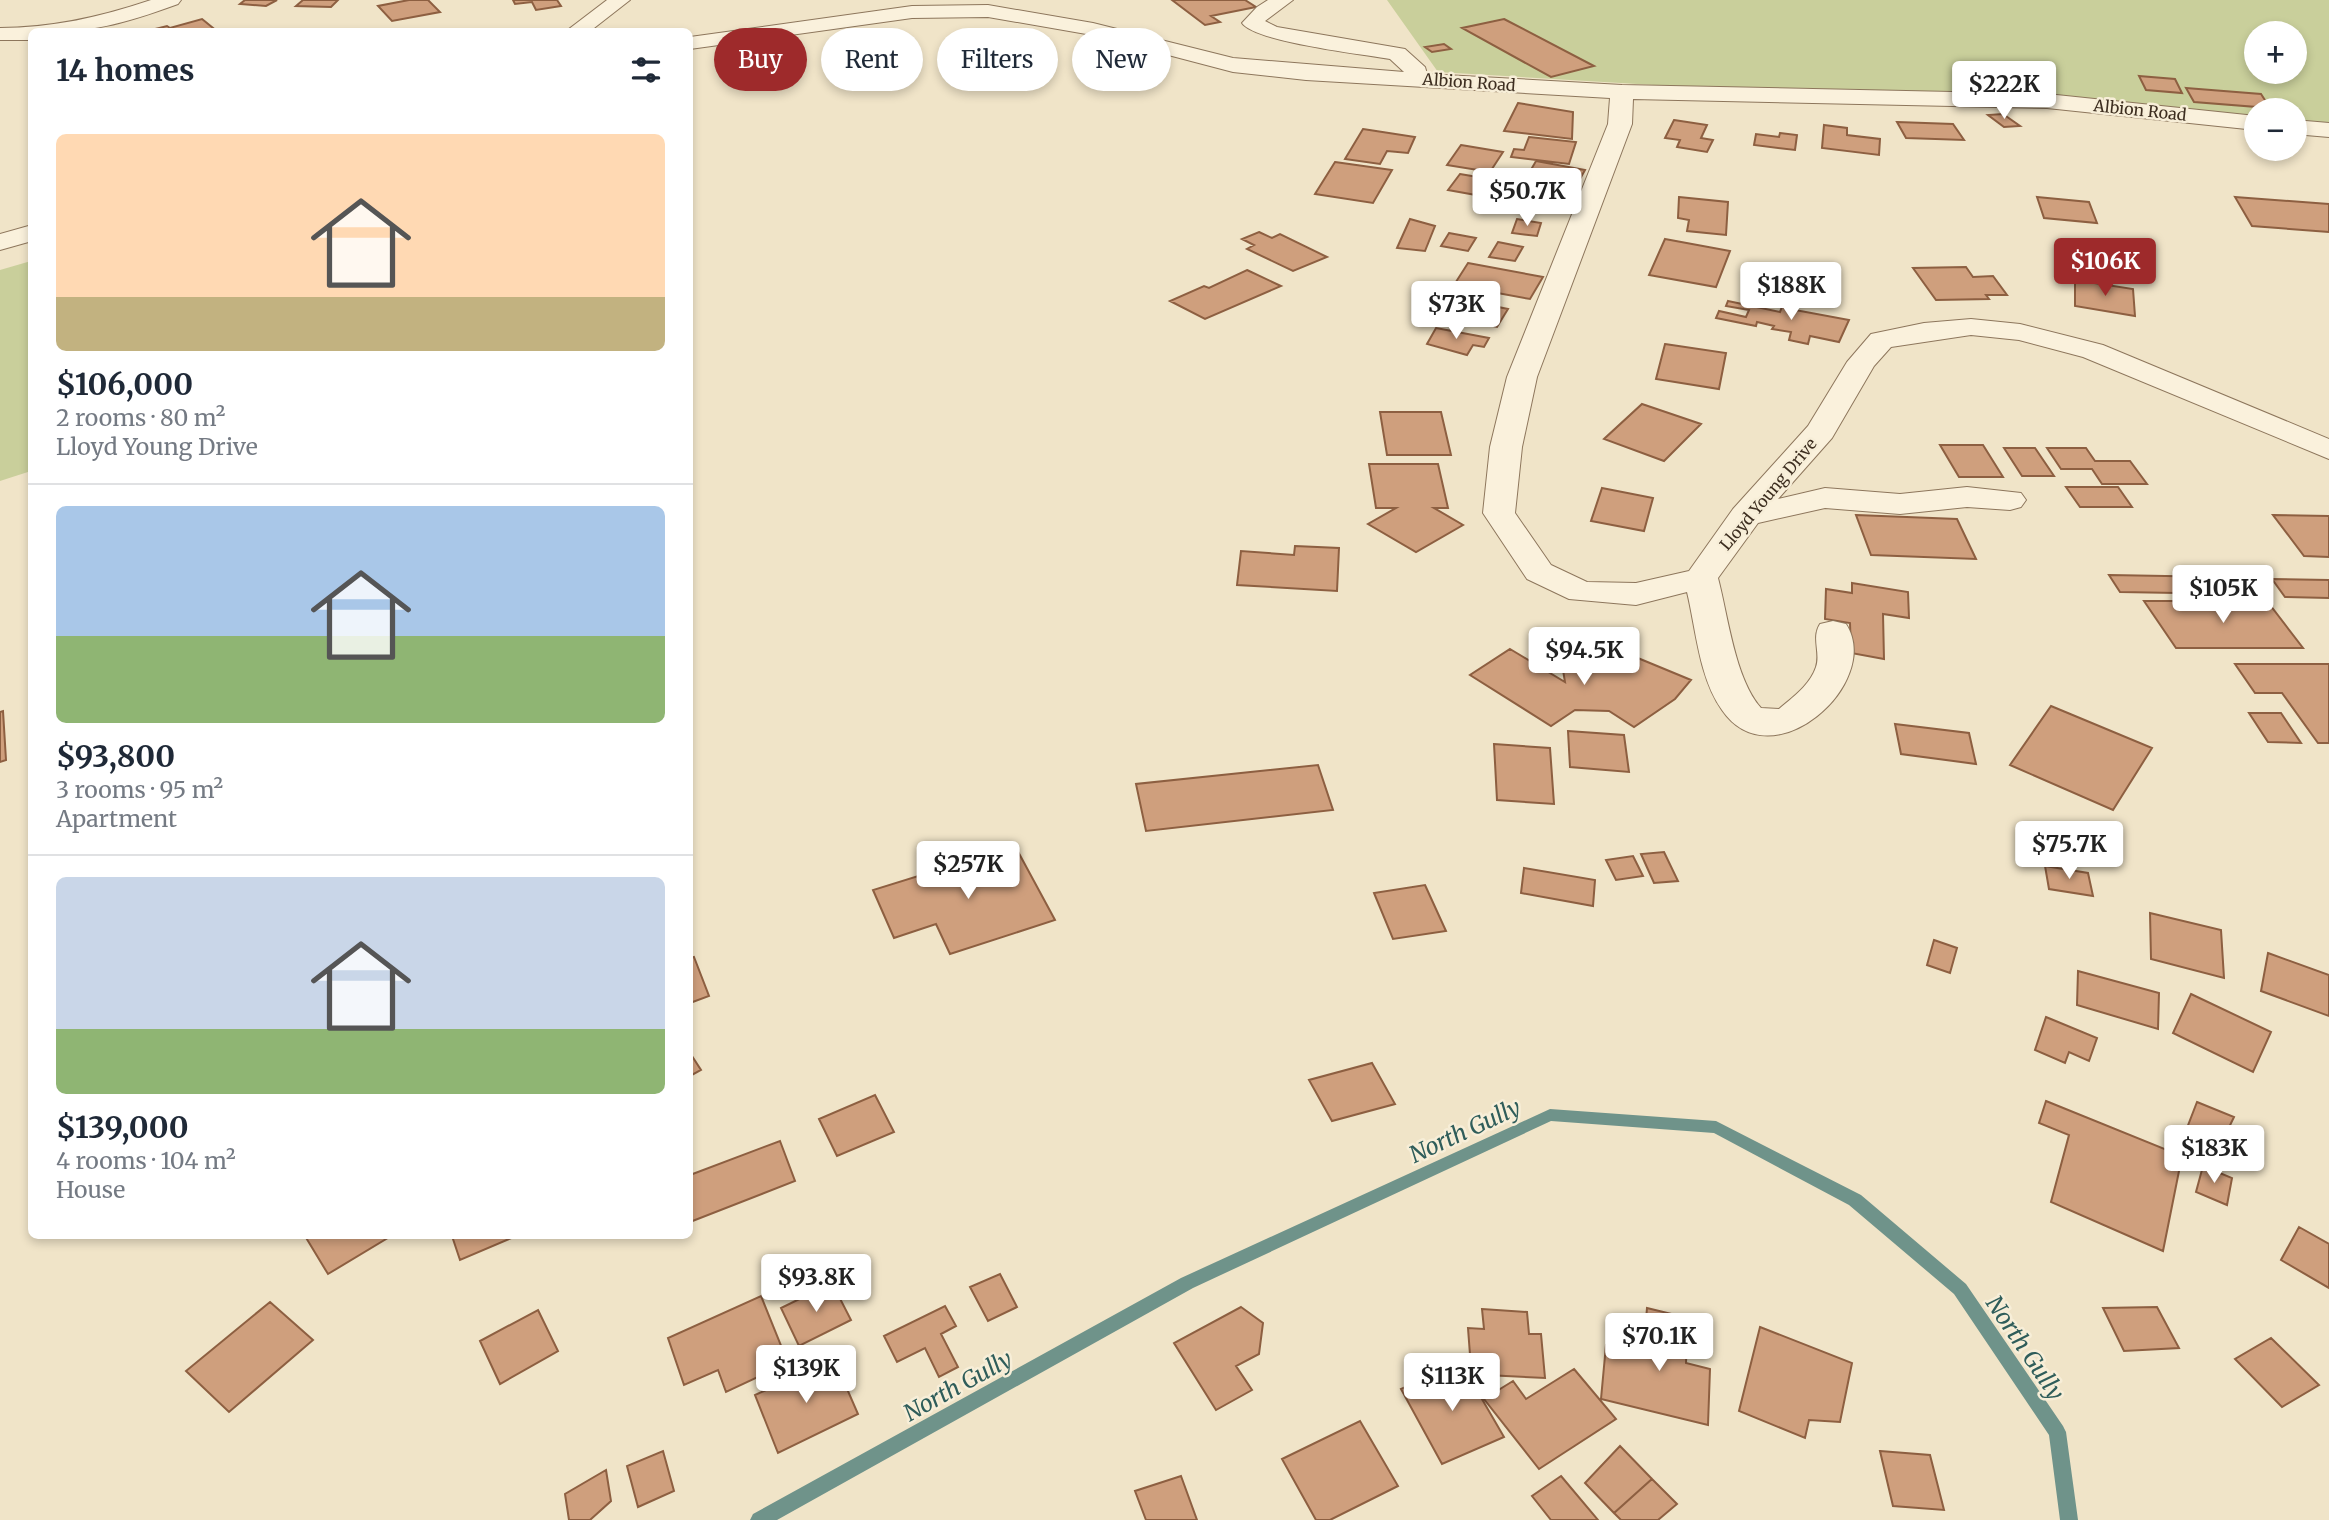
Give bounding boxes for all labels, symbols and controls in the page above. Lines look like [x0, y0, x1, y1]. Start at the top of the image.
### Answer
map controls [2244, 21, 2307, 161]
button: + [2244, 21, 2307, 84]
chip: Buy [714, 28, 807, 91]
chip: Rent [821, 28, 923, 91]
chip: Filters [937, 28, 1058, 91]
chip: New [1072, 28, 1171, 91]
text: 14 homes [56, 51, 194, 89]
icon: filters [627, 51, 665, 89]
pin: $222K [1955, 61, 2053, 121]
street label: Albion Road [1421, 69, 1517, 95]
text: $222K [1968, 69, 2040, 98]
street label: Albion Road [2091, 95, 2188, 125]
button: − [2244, 98, 2307, 161]
pin: $50.7K [1470, 168, 1584, 228]
text: $50.7K [1488, 176, 1566, 205]
icon: home [298, 180, 424, 306]
pin: $106K [2056, 238, 2154, 298]
text: $106K [2070, 246, 2140, 275]
pin: $188K [1742, 262, 1840, 322]
text: $188K [1756, 270, 1826, 299]
pin: $73K [1415, 282, 1497, 341]
text: $73K [1427, 289, 1485, 318]
text: $106,000 [56, 365, 193, 403]
text: 2 rooms · 80 m² [56, 403, 225, 432]
text: Lloyd Young Drive [56, 432, 258, 461]
street label: Lloyd Young Drive [1715, 434, 1821, 554]
icon: home [298, 552, 424, 678]
pin: $105K [2174, 566, 2272, 625]
text: $105K [2188, 573, 2258, 602]
pin: $94.5K [1527, 628, 1641, 687]
text: $94.5K [1545, 635, 1623, 664]
text: $93,800 [56, 737, 175, 775]
text: 3 rooms · 95 m² [56, 775, 223, 804]
text: Apartment [56, 804, 177, 833]
pin: $75.7K [2012, 822, 2126, 881]
text: $75.7K [2031, 829, 2107, 858]
pin: $257K [919, 842, 1017, 901]
text: $257K [933, 849, 1003, 878]
icon: home [298, 923, 424, 1049]
water label: North Gully [1404, 1092, 1525, 1169]
text: $139,000 [56, 1108, 189, 1146]
pin: $183K [2165, 1126, 2263, 1185]
text: $183K [2180, 1133, 2248, 1162]
text: 4 rooms · 104 m² [56, 1146, 236, 1175]
text: House [56, 1175, 125, 1204]
pin: $93.8K [759, 1254, 873, 1314]
text: $93.8K [777, 1262, 855, 1291]
water label: North Gully [1980, 1290, 2071, 1405]
pin: $70.1K [1602, 1314, 1716, 1373]
text: $70.1K [1621, 1321, 1697, 1350]
water label: North Gully [898, 1344, 1017, 1427]
pin: $139K [757, 1346, 855, 1405]
text: $139K [772, 1353, 840, 1382]
pin: $113K [1403, 1354, 1501, 1413]
text: $113K [1420, 1361, 1484, 1390]

